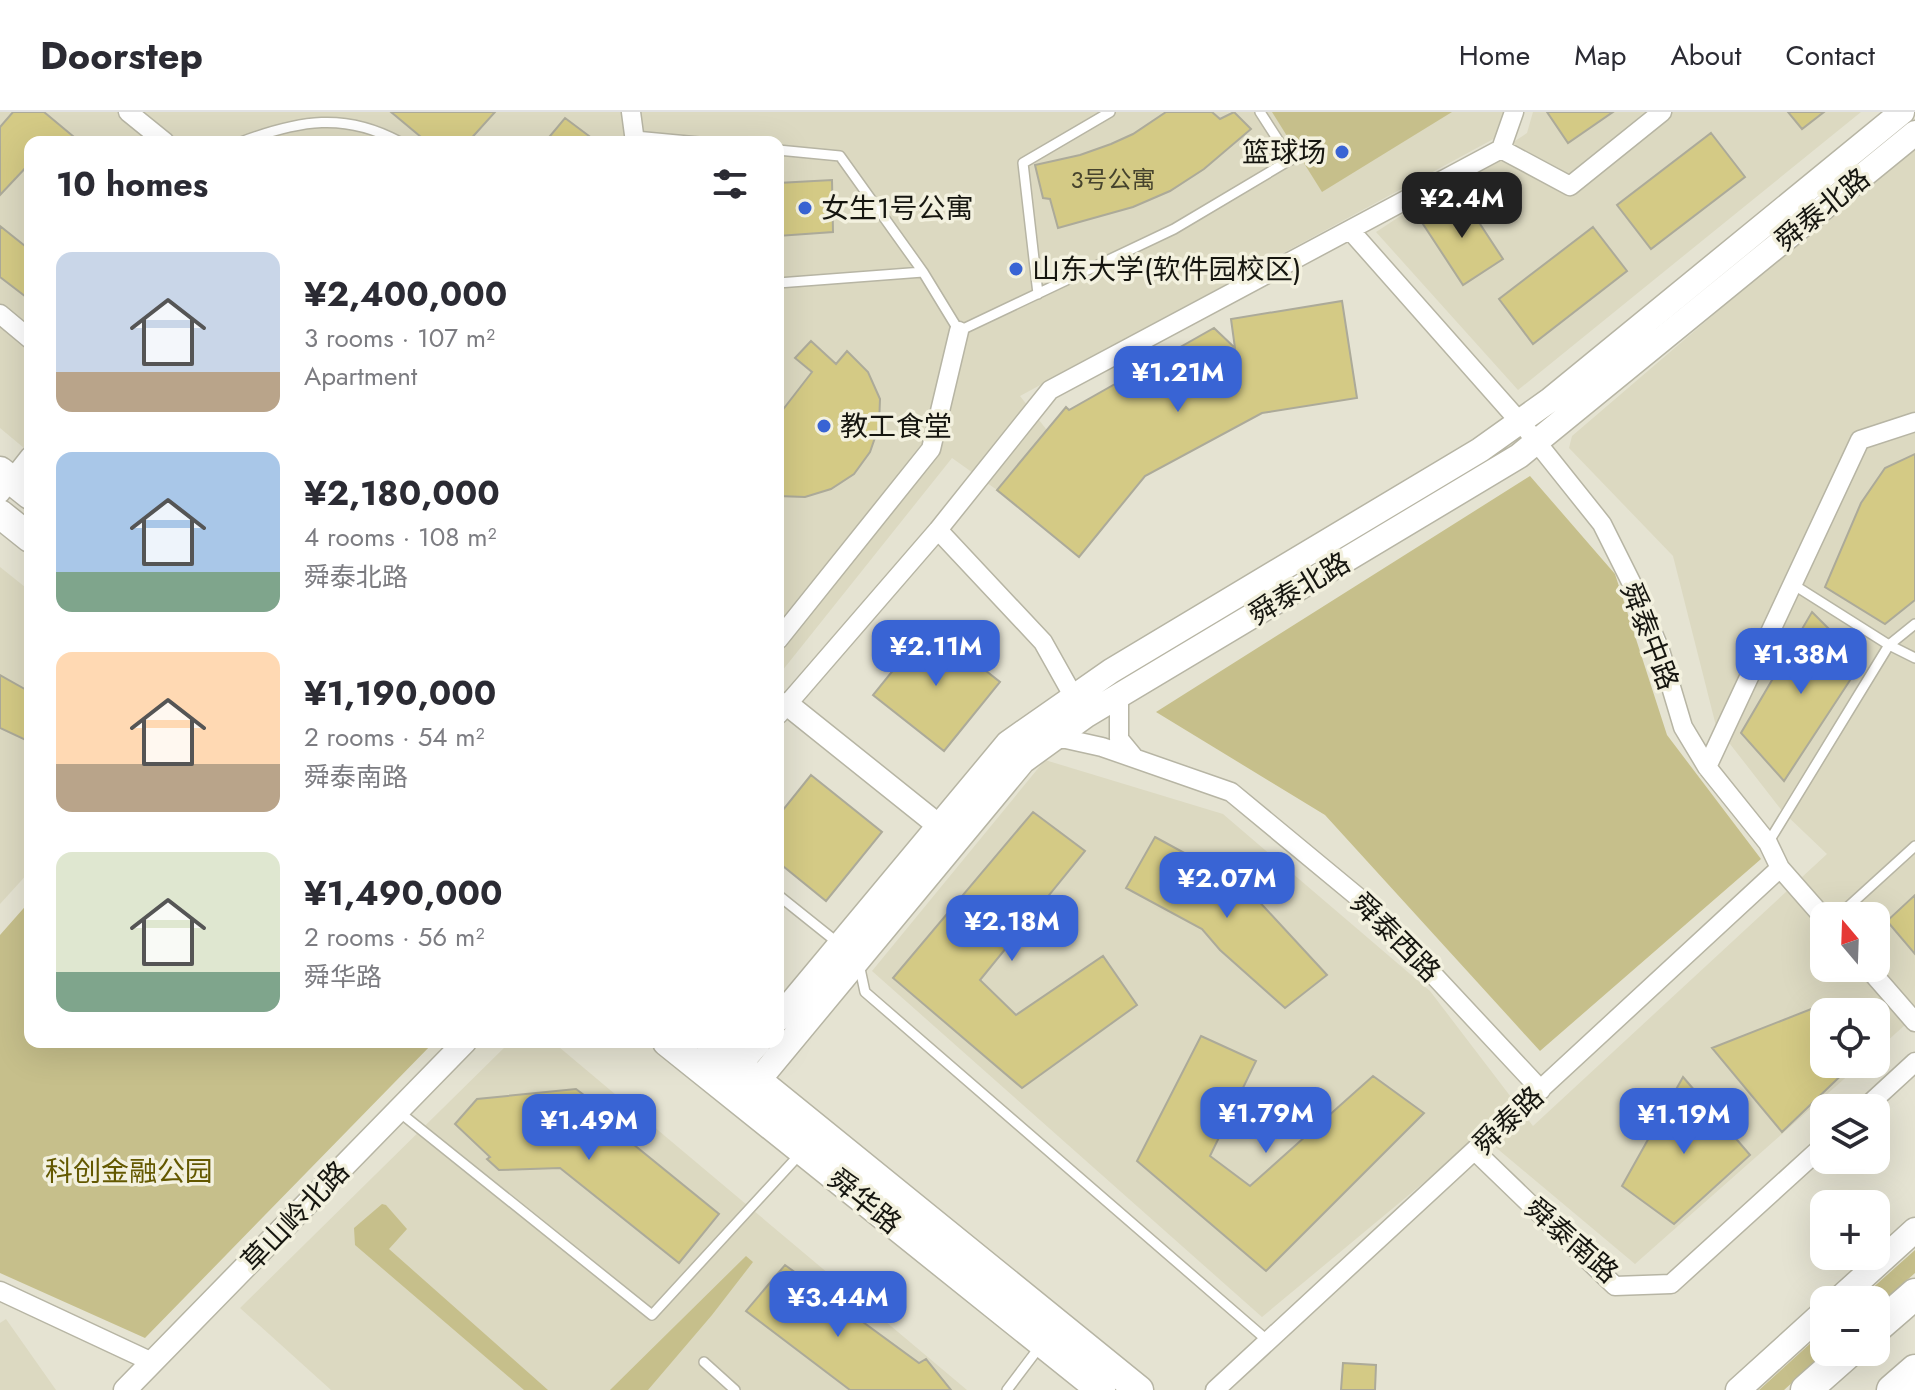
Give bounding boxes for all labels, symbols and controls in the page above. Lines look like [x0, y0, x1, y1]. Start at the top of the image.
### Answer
text: Doorstep [40, 28, 203, 83]
text: Home [1459, 35, 1530, 76]
text: Map [1574, 35, 1626, 76]
text: About [1670, 35, 1742, 76]
text: Contact [1786, 35, 1875, 76]
place label: 篮球场 [1242, 132, 1326, 173]
marker: 篮球场 [1333, 143, 1351, 161]
street label: 舜泰北路 [1766, 158, 1879, 261]
text: 10 homes [56, 160, 208, 209]
icon: filters [708, 162, 752, 206]
house number: 3号公寓 [1070, 162, 1156, 197]
pin: ¥2.4M [1406, 172, 1518, 240]
text: ¥2.4M [1420, 179, 1504, 217]
place label: 女生1号公寓 [821, 188, 974, 229]
marker: 女生1号公寓 [796, 199, 814, 217]
place label: 山东大学(软件园校区) [1032, 249, 1301, 290]
marker: 山东大学(软件园校区) [1007, 260, 1025, 278]
text: ¥2,400,000 [304, 270, 507, 319]
icon: home [120, 284, 216, 380]
text: 3 rooms · 107 m² [304, 319, 495, 357]
pin: ¥1.21M [1113, 346, 1243, 414]
text: ¥1.21M [1132, 353, 1224, 391]
text: Apartment [304, 357, 417, 395]
place label: 教工食堂 [840, 406, 952, 447]
marker: 教工食堂 [815, 417, 833, 435]
text: ¥2,180,000 [304, 469, 500, 518]
icon: home [120, 484, 216, 580]
text: 4 rooms · 108 m² [304, 518, 497, 556]
street label: 舜泰北路 [1241, 542, 1358, 635]
text: 舜泰北路 [304, 558, 408, 596]
street label: 舜泰中路 [1610, 577, 1689, 696]
pin: ¥2.11M [871, 620, 1001, 688]
text: ¥2.11M [890, 627, 982, 665]
pin: ¥1.38M [1736, 628, 1866, 696]
text: ¥1.38M [1754, 635, 1848, 673]
text: ¥1,190,000 [304, 669, 496, 718]
icon: home [120, 684, 216, 780]
text: 2 rooms · 54 m² [304, 718, 485, 756]
text: 舜泰南路 [304, 758, 408, 796]
pin: ¥2.07M [1162, 852, 1292, 920]
text: ¥2.07M [1178, 859, 1276, 897]
text: ¥1,490,000 [304, 869, 503, 918]
street label: 舜泰西路 [1342, 883, 1450, 991]
icon: home [120, 884, 216, 980]
pin: ¥2.18M [947, 895, 1077, 963]
text: ¥2.18M [964, 902, 1060, 940]
north arrow [1810, 902, 1890, 982]
map controls [1810, 902, 1890, 1366]
text: 2 rooms · 56 m² [304, 918, 484, 956]
text: 舜华路 [304, 958, 382, 996]
button: locate [1810, 998, 1890, 1078]
street label: 舜泰路 [1464, 1077, 1553, 1164]
pin: ¥1.79M [1201, 1087, 1331, 1155]
pin: ¥1.19M [1619, 1088, 1749, 1156]
pin: ¥1.49M [524, 1094, 654, 1162]
text: ¥1.79M [1218, 1094, 1314, 1132]
button: layers [1810, 1094, 1890, 1174]
text: ¥1.19M [1638, 1095, 1730, 1133]
text: ¥1.49M [540, 1101, 638, 1139]
park label: 科创金融公园 [45, 1151, 213, 1192]
street label: 草山岭北路 [232, 1152, 359, 1281]
street label: 舜华路 [819, 1159, 910, 1244]
street label: 舜泰南路 [1516, 1188, 1627, 1293]
button: + [1810, 1190, 1890, 1270]
pin: ¥3.44M [773, 1271, 903, 1339]
text: ¥3.44M [788, 1278, 888, 1316]
button: − [1810, 1286, 1890, 1366]

